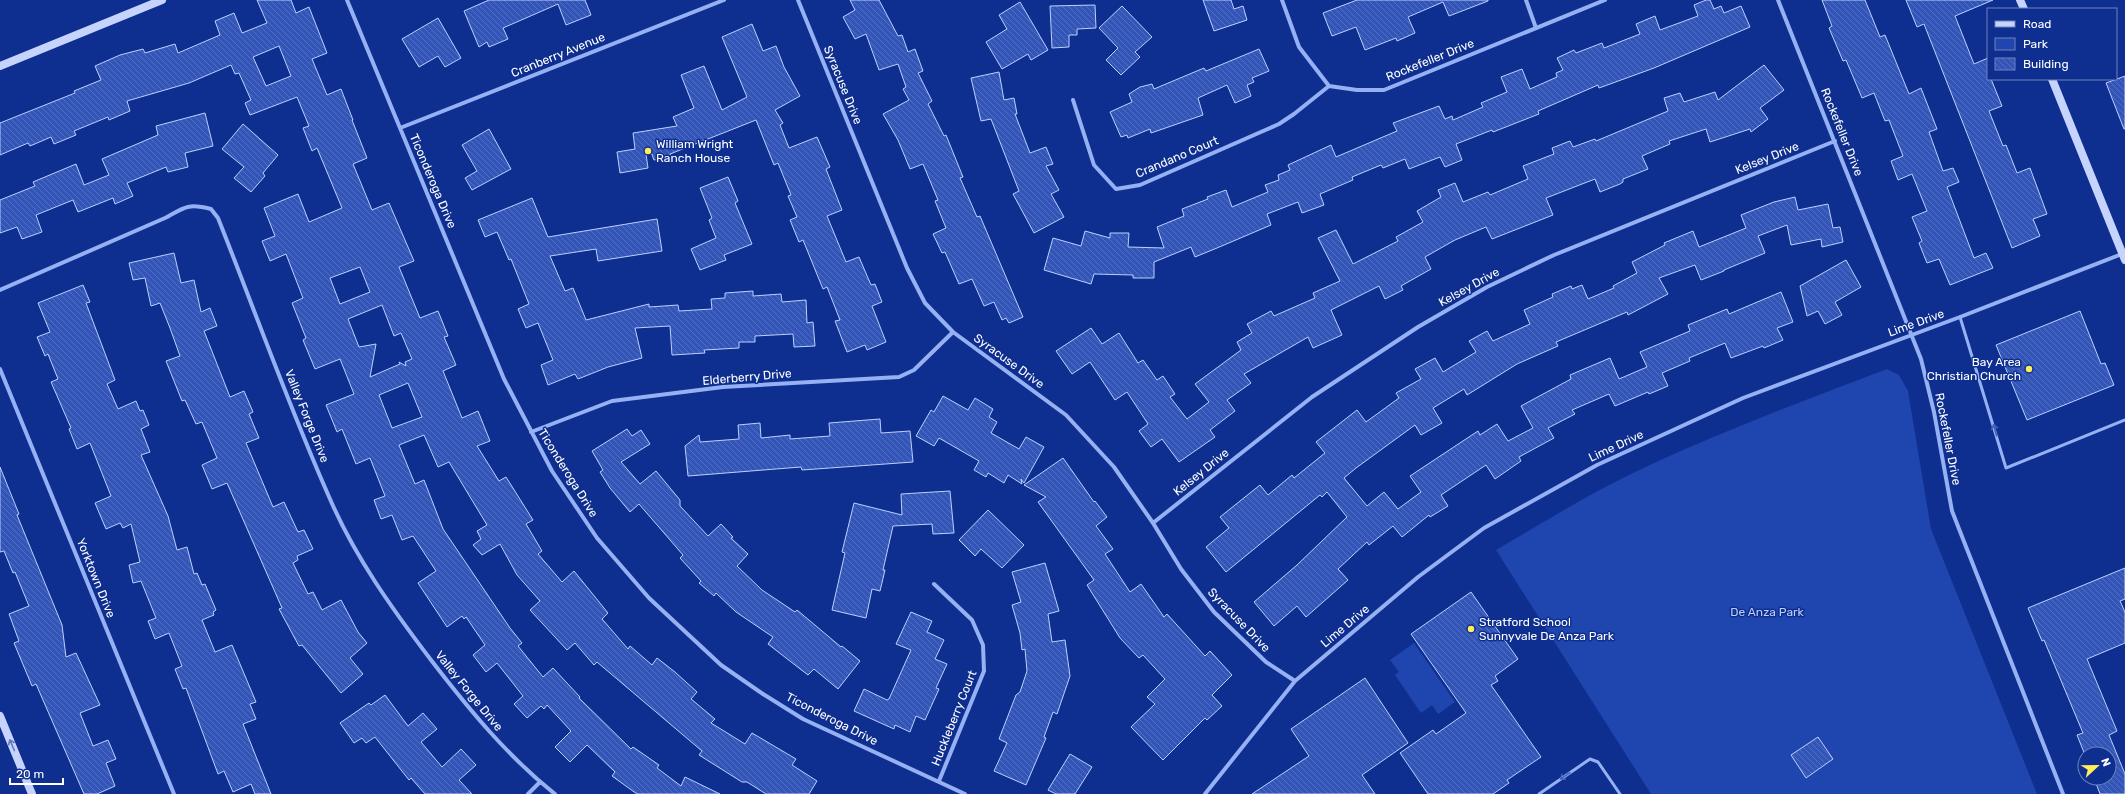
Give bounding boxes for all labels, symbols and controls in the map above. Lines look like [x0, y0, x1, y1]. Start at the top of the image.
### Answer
legend [1987, 8, 2117, 80]
text: Road [2023, 17, 2051, 31]
street label: Cranberry Avenue [509, 30, 607, 80]
street label: Rockefeller Drive [1384, 36, 1476, 84]
text: Park [2023, 37, 2049, 51]
street label: Syracuse Drive [821, 44, 865, 127]
text: Building [2023, 57, 2069, 71]
street label: Rockefeller Drive [1818, 86, 1866, 178]
street label: Ticonderoga Drive [407, 132, 459, 231]
street label: Crandano Court [1133, 133, 1221, 181]
place label: William Wright Ranch House [656, 137, 734, 165]
street label: Kelsey Drive [1733, 139, 1801, 177]
marker: William Wright Ranch House [643, 146, 653, 156]
street label: Kelsey Drive [1436, 264, 1502, 309]
street label: Lime Drive [1886, 306, 1946, 340]
street label: Syracuse Drive [971, 331, 1047, 391]
place label: Bay Area Christian Church [1927, 355, 2021, 383]
marker: Bay Area Christian Church [2024, 364, 2034, 374]
street label: Elderberry Drive [702, 366, 793, 388]
street label: Valley Forge Drive [282, 367, 332, 465]
street label: Rockefeller Drive [1932, 392, 1964, 487]
one-way arrow [1991, 424, 1998, 437]
street label: Ticonderoga Drive [535, 426, 601, 520]
street label: Lime Drive [1586, 427, 1646, 465]
street label: Kelsey Drive [1170, 445, 1232, 499]
street label: Yorktown Drive [74, 536, 118, 620]
street label: Syracuse Drive [1205, 585, 1273, 655]
street label: Lime Drive [1318, 602, 1372, 650]
park label: De Anza Park [1730, 605, 1805, 619]
place label: Stratford School Sunnyvale De Anza Park [1479, 615, 1615, 643]
marker: Stratford School Sunnyvale De Anza Park [1466, 624, 1476, 634]
street label: Valley Forge Drive [432, 648, 506, 734]
street label: Huckleberry Court [928, 668, 980, 768]
street label: Ticonderoga Drive [784, 690, 881, 748]
one-way arrow [8, 740, 15, 752]
north arrow [2077, 746, 2117, 786]
text: N [2098, 756, 2113, 769]
scale bar [10, 760, 63, 786]
text: 20 m [16, 767, 44, 781]
one-way arrow [1559, 772, 1570, 780]

